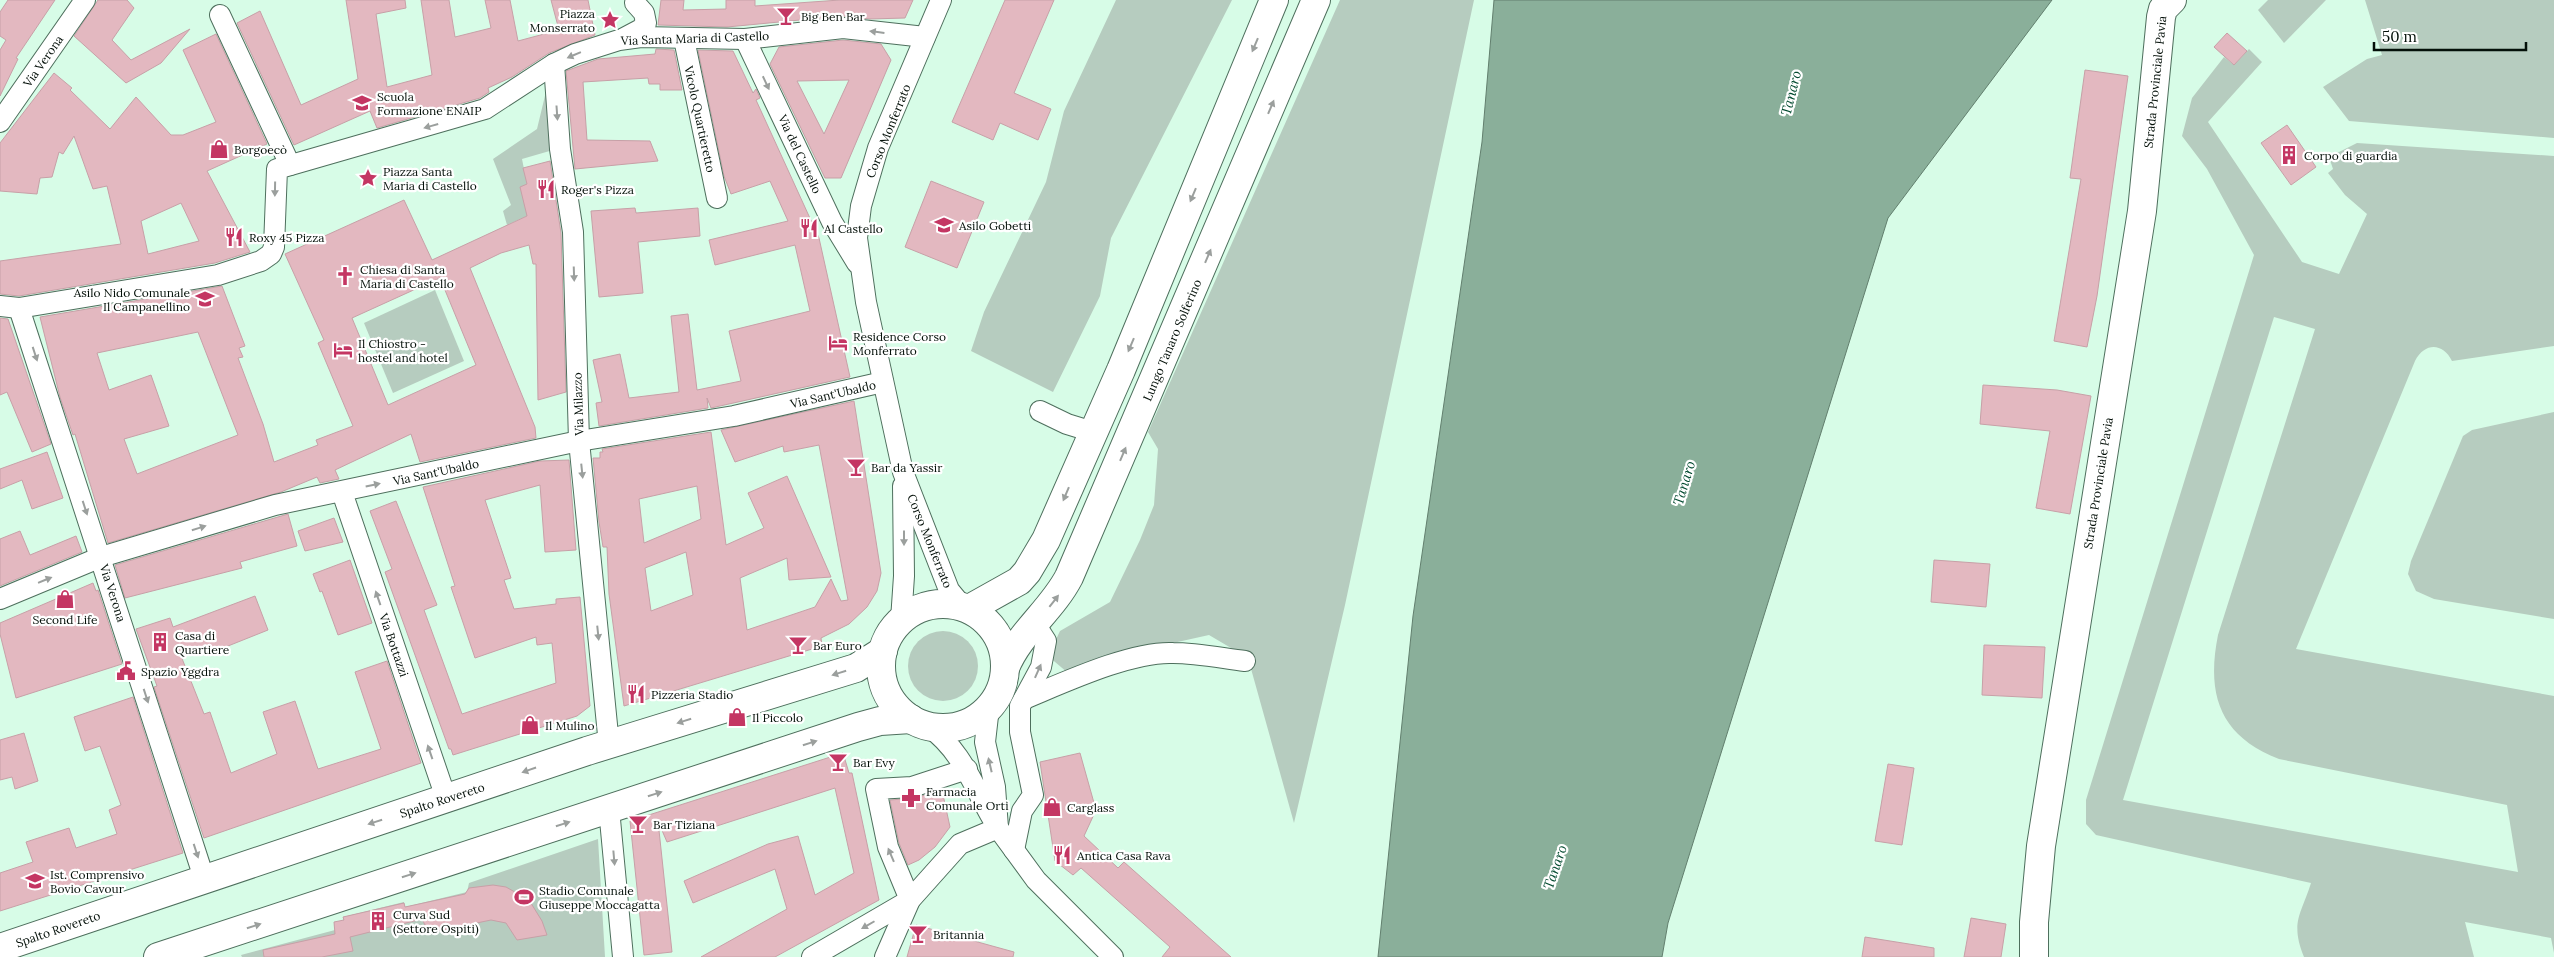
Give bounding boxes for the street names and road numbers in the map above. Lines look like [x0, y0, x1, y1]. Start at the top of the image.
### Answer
street label: Strada Provinciale Pavia [2141, 15, 2169, 149]
street label: Via Santa Maria di Castello [620, 28, 769, 48]
street label: Via Verona [19, 32, 66, 91]
street label: Vicolo Quartieretto [681, 63, 719, 174]
street label: Corso Monferrato [862, 82, 914, 180]
street label: Via del Castello [775, 111, 825, 196]
street label: Lungo Tanaro Solferino [1140, 277, 1204, 403]
street label: Via Milazzo [569, 372, 587, 437]
street label: Via Sant'Ubaldo [788, 377, 877, 411]
street label: Strada Provinciale Pavia [2080, 416, 2116, 550]
street label: Via Sant'Ubaldo [391, 456, 480, 489]
street label: Corso Monferrato [904, 492, 956, 590]
street label: Via Verona [96, 561, 129, 624]
street label: Via Bottazzi [376, 610, 412, 679]
street label: Spalto Rovereto [398, 779, 486, 821]
street label: Spalto Rovereto [14, 908, 102, 950]

